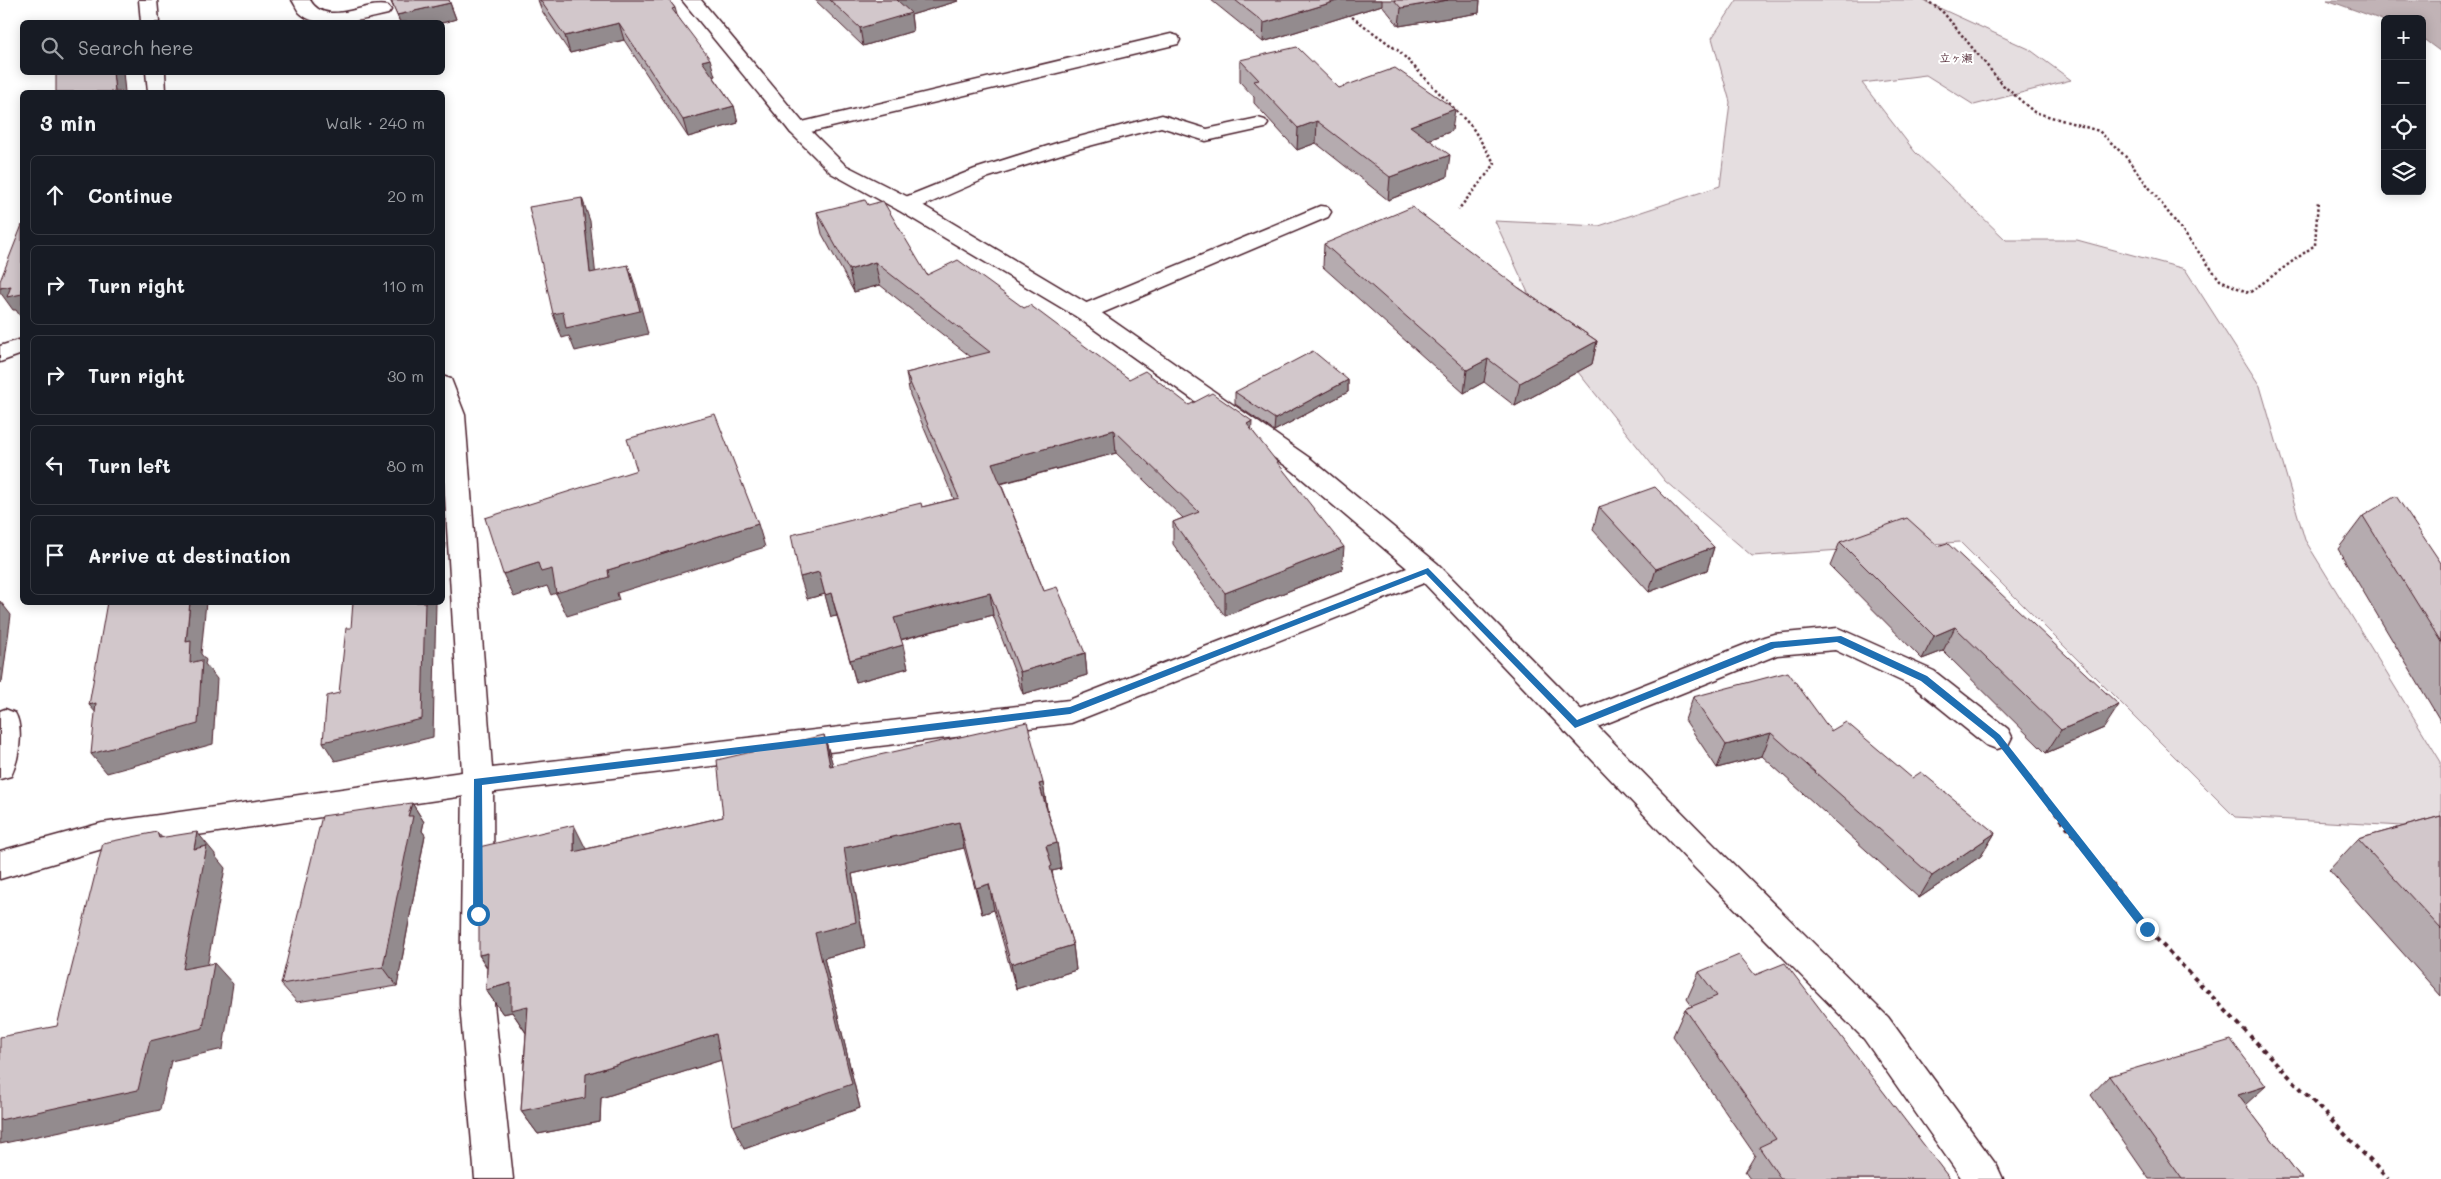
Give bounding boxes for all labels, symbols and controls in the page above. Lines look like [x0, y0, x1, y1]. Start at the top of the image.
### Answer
map controls [2381, 15, 2426, 195]
button: + [2381, 15, 2426, 60]
search box [20, 20, 445, 75]
icon: search [38, 34, 66, 62]
text: Search here [78, 35, 194, 60]
district label: 立ヶ瀬 [1940, 50, 1973, 65]
button: − [2381, 60, 2426, 105]
button: locate [2381, 105, 2426, 150]
text: 3 min [40, 109, 96, 136]
text: Walk · 240 m [325, 112, 425, 133]
button: layers [2381, 150, 2426, 195]
icon: ahead [41, 181, 69, 209]
text: Continue [88, 183, 173, 208]
text: 20 m [387, 185, 424, 206]
icon: right [41, 271, 69, 299]
text: Turn right [88, 273, 185, 298]
text: 110 m [382, 275, 424, 296]
icon: right [41, 361, 69, 389]
text: Turn right [88, 363, 185, 388]
text: 30 m [387, 365, 424, 386]
icon: left [41, 451, 69, 479]
text: Turn left [88, 453, 171, 478]
text: 80 m [387, 455, 424, 476]
icon: arrive [41, 541, 69, 569]
text: Arrive at destination [88, 543, 291, 568]
route start [467, 903, 490, 926]
route end [2136, 918, 2159, 941]

